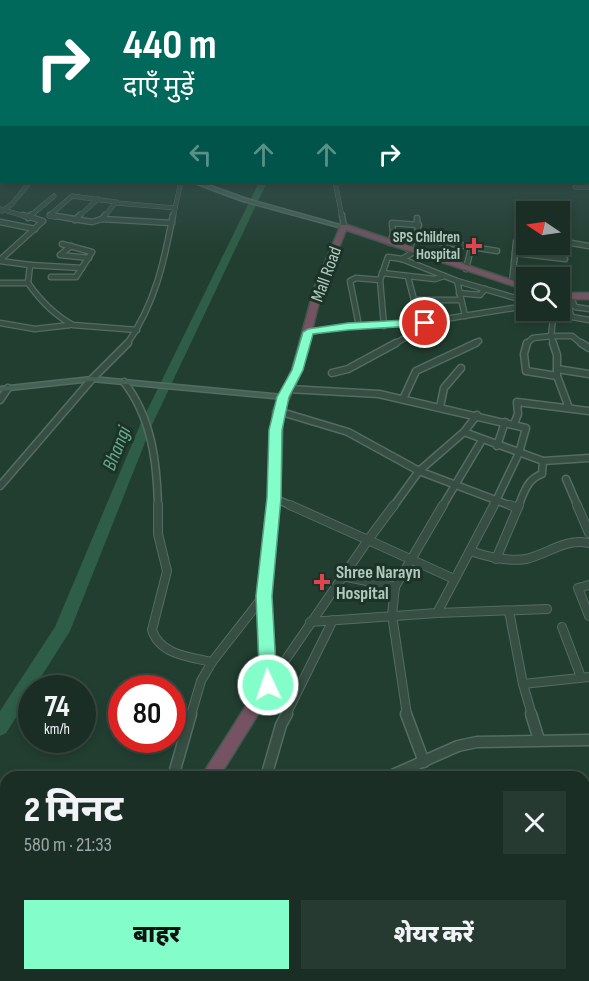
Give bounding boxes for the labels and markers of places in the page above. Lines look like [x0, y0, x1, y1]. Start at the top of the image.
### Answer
place label: SPS Children Hospital [393, 228, 460, 264]
marker: SPS Children Hospital [465, 237, 483, 255]
pin [399, 297, 450, 348]
place label: Shree Narayn Hospital [336, 562, 421, 604]
marker: Shree Narayn Hospital [313, 573, 331, 591]

